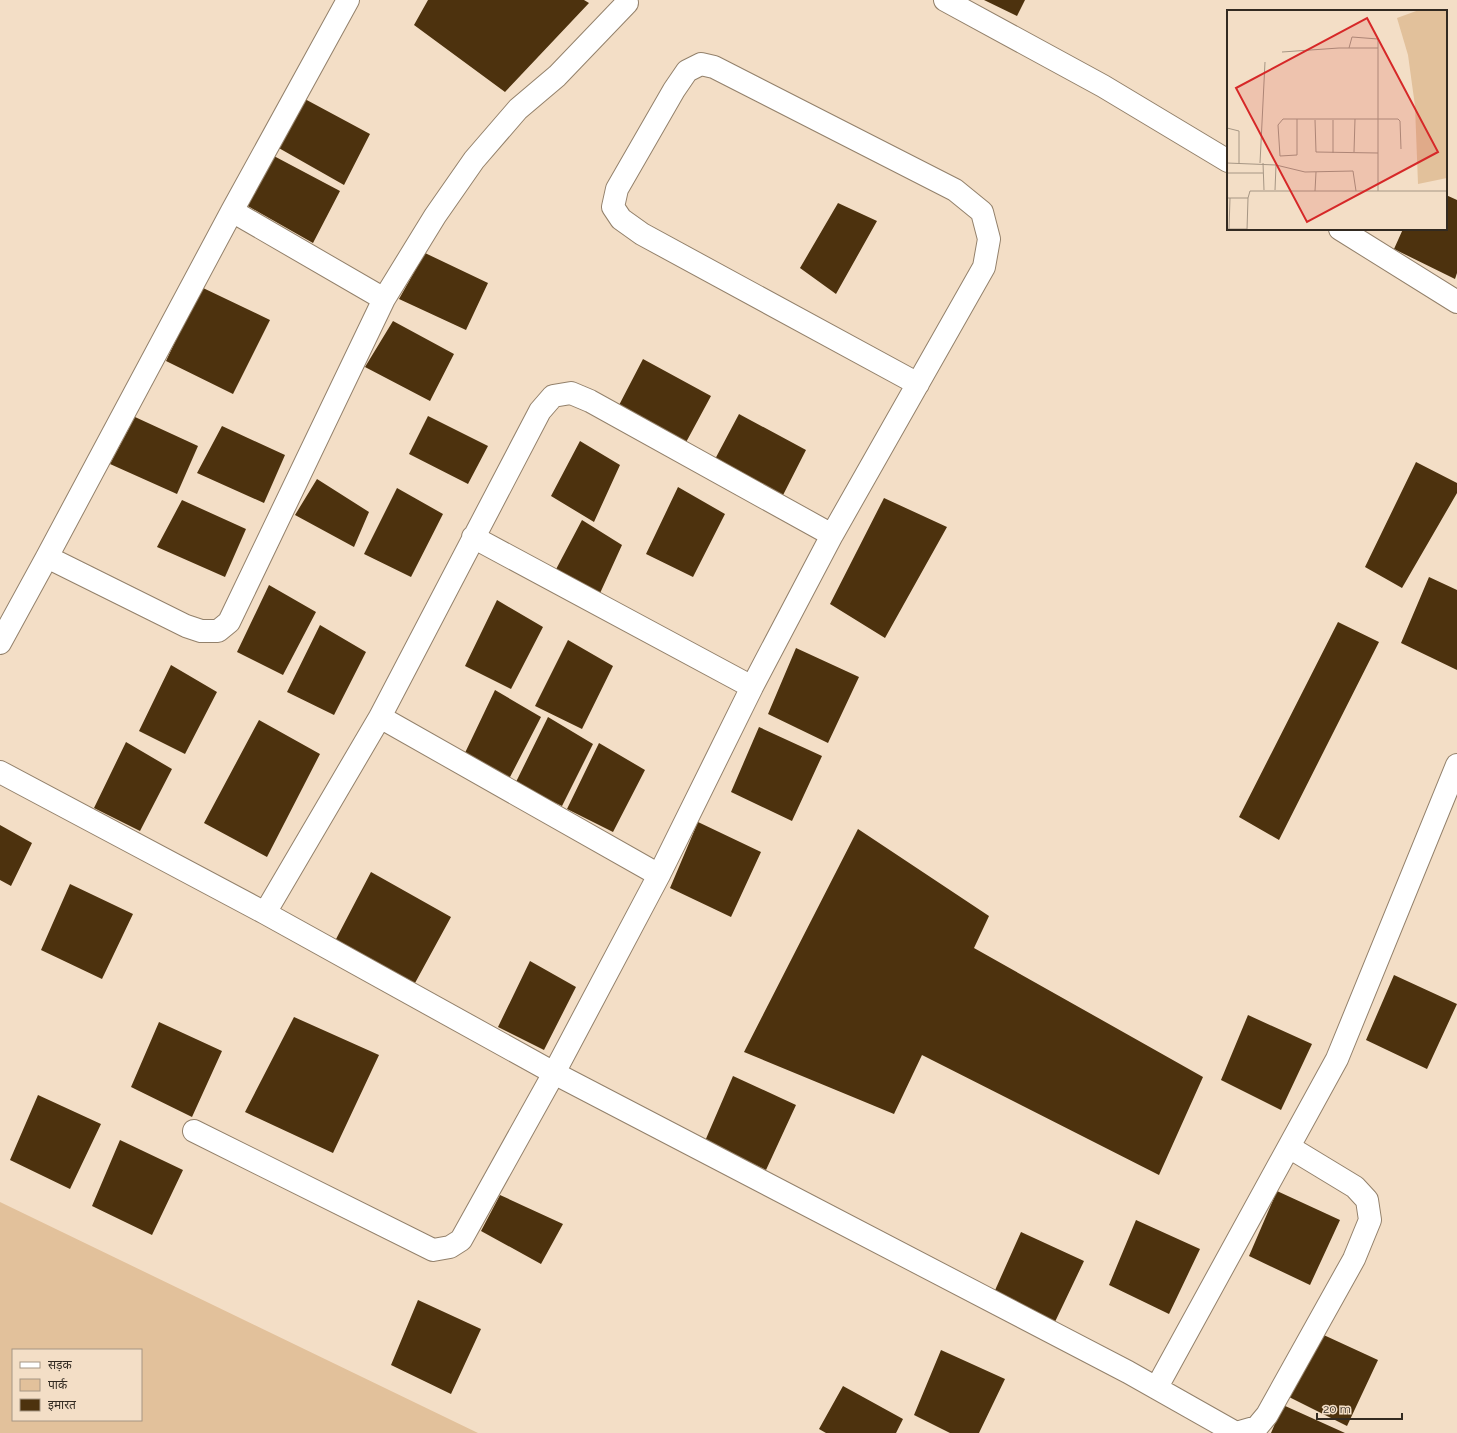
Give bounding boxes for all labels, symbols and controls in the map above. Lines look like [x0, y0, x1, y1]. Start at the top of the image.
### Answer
inset map [1227, 10, 1447, 230]
legend [12, 1349, 142, 1421]
text: सड़क [48, 1358, 73, 1372]
text: पार्क [48, 1378, 68, 1392]
scale bar [1317, 1395, 1402, 1421]
text: इमारत [48, 1398, 77, 1412]
text: 20 m [1323, 1402, 1351, 1416]

